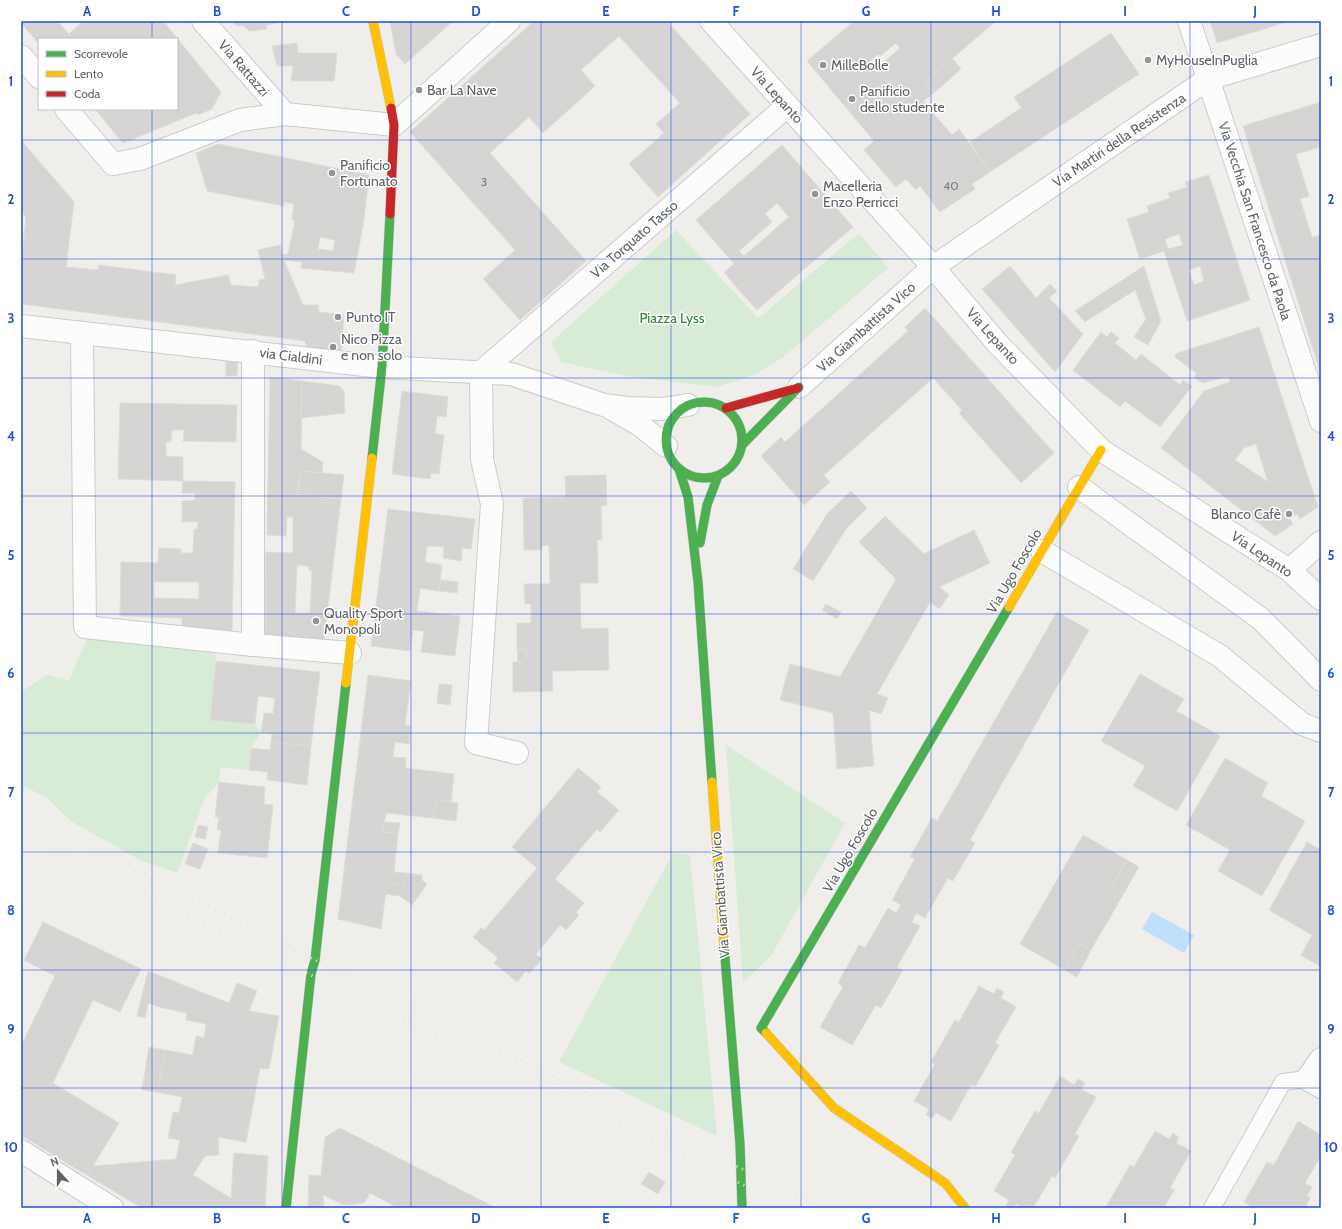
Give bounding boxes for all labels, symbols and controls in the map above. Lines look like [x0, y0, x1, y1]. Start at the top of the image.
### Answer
text: A [83, 3, 92, 19]
text: B [213, 3, 221, 19]
text: C [342, 3, 350, 19]
text: D [471, 3, 481, 19]
text: E [602, 3, 610, 19]
text: F [733, 3, 740, 19]
text: G [862, 3, 871, 19]
text: H [991, 3, 1001, 19]
text: I [1123, 3, 1127, 19]
text: J [1252, 3, 1257, 19]
street label: Via Rattazzi [214, 36, 274, 100]
legend [38, 38, 178, 110]
text: Scorrevole [74, 46, 128, 61]
place label: MyHouseInPuglia [1156, 51, 1258, 69]
marker: MyHouseInPuglia [1143, 55, 1153, 65]
place label: MilleBolle [831, 56, 888, 74]
marker: MilleBolle [818, 60, 828, 70]
street label: Via Lepanto [747, 63, 808, 127]
text: Lento [74, 66, 104, 81]
text: 1 [9, 73, 13, 89]
text: 1 [1329, 73, 1333, 89]
place label: Bar La Nave [427, 81, 497, 99]
place label: Panificio dello studente [860, 82, 945, 116]
marker: Bar La Nave [414, 85, 424, 95]
text: Coda [74, 86, 100, 101]
street label: Via Martiri della Resistenza [1049, 89, 1189, 191]
marker: Panificio dello studente [847, 94, 857, 104]
street label: Via Vecchia San Francesco da Paola [1214, 120, 1296, 323]
place label: Panificio Fortunato [340, 156, 398, 190]
marker: Panificio Fortunato [327, 168, 337, 178]
house number: 3 [481, 174, 487, 189]
place label: Macelleria Enzo Perricci [823, 177, 898, 211]
house number: 40 [943, 178, 959, 193]
marker: Macelleria Enzo Perricci [810, 189, 820, 199]
text: 2 [8, 191, 15, 207]
text: 2 [1328, 191, 1335, 207]
street label: Via Torquato Tasso [587, 196, 682, 282]
street label: Via Giambattista Vico [813, 278, 919, 376]
street label: Via Lepanto [963, 304, 1024, 368]
place label: Punto IT [346, 308, 396, 326]
park label: Piazza Lyss [639, 309, 705, 327]
text: 3 [7, 310, 15, 326]
text: 3 [1327, 310, 1335, 326]
marker: Punto IT [333, 312, 343, 322]
place label: Nico Pizza e non solo [341, 330, 403, 364]
marker: Nico Pizza e non solo [328, 342, 338, 352]
street label: via Cialdini [259, 343, 324, 369]
text: 4 [7, 428, 15, 444]
text: 4 [1327, 428, 1335, 444]
place label: Blanco Cafè [1211, 505, 1281, 523]
marker: Blanco Cafè [1284, 509, 1294, 519]
street label: Via Ugo Foscolo [982, 525, 1046, 617]
street label: Via Lepanto [1228, 527, 1297, 581]
text: 5 [8, 547, 15, 563]
text: 5 [1328, 547, 1335, 563]
place label: Quality Sport Monopoli [324, 604, 403, 638]
marker: Quality Sport Monopoli [311, 616, 321, 626]
text: 6 [7, 665, 15, 681]
text: 6 [1327, 665, 1335, 681]
text: 7 [8, 784, 15, 800]
text: 7 [1328, 784, 1335, 800]
street label: Via Ugo Foscolo [818, 804, 882, 896]
street label: Via Giambattista Vico [707, 831, 733, 959]
text: 8 [7, 902, 15, 918]
text: 8 [1327, 902, 1335, 918]
text: 9 [7, 1021, 15, 1037]
text: 9 [1327, 1021, 1335, 1037]
text: 10 [4, 1139, 18, 1155]
text: 10 [1324, 1139, 1338, 1155]
north arrow [38, 1151, 78, 1191]
text: N [48, 1154, 61, 1170]
text: A [83, 1210, 92, 1226]
text: B [213, 1210, 221, 1226]
text: C [342, 1210, 350, 1226]
text: D [471, 1210, 481, 1226]
text: E [602, 1210, 610, 1226]
text: F [733, 1210, 740, 1226]
text: G [862, 1210, 871, 1226]
text: H [991, 1210, 1001, 1226]
text: I [1123, 1210, 1127, 1226]
text: J [1252, 1210, 1257, 1226]

